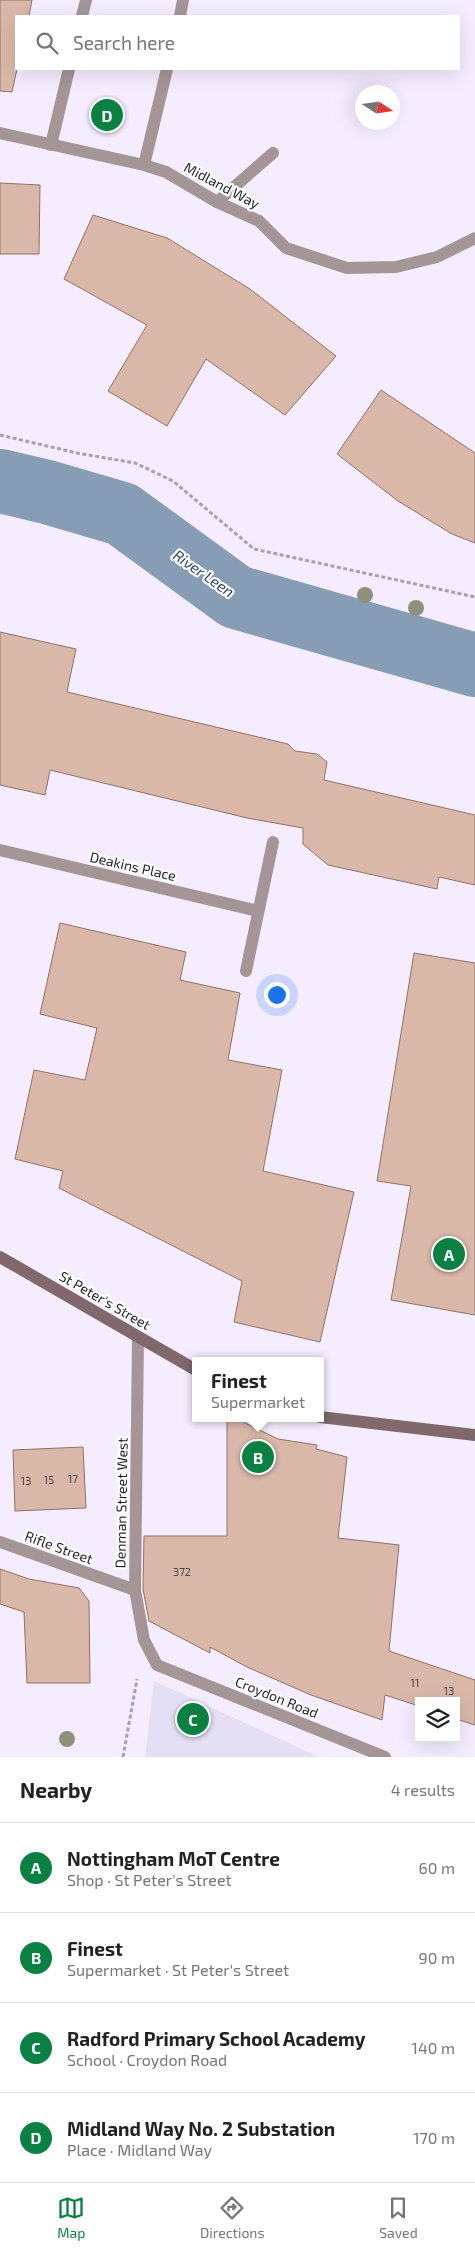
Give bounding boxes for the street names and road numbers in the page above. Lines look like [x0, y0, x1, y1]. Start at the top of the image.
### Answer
street label: Midland Way [181, 158, 263, 212]
street label: Deakins Place [88, 848, 178, 884]
street label: St Peter's Street [56, 1267, 154, 1333]
street label: Denman Street West [111, 1437, 131, 1569]
street label: Rifle Street [23, 1527, 95, 1567]
street label: Croydon Road [233, 1673, 321, 1721]

